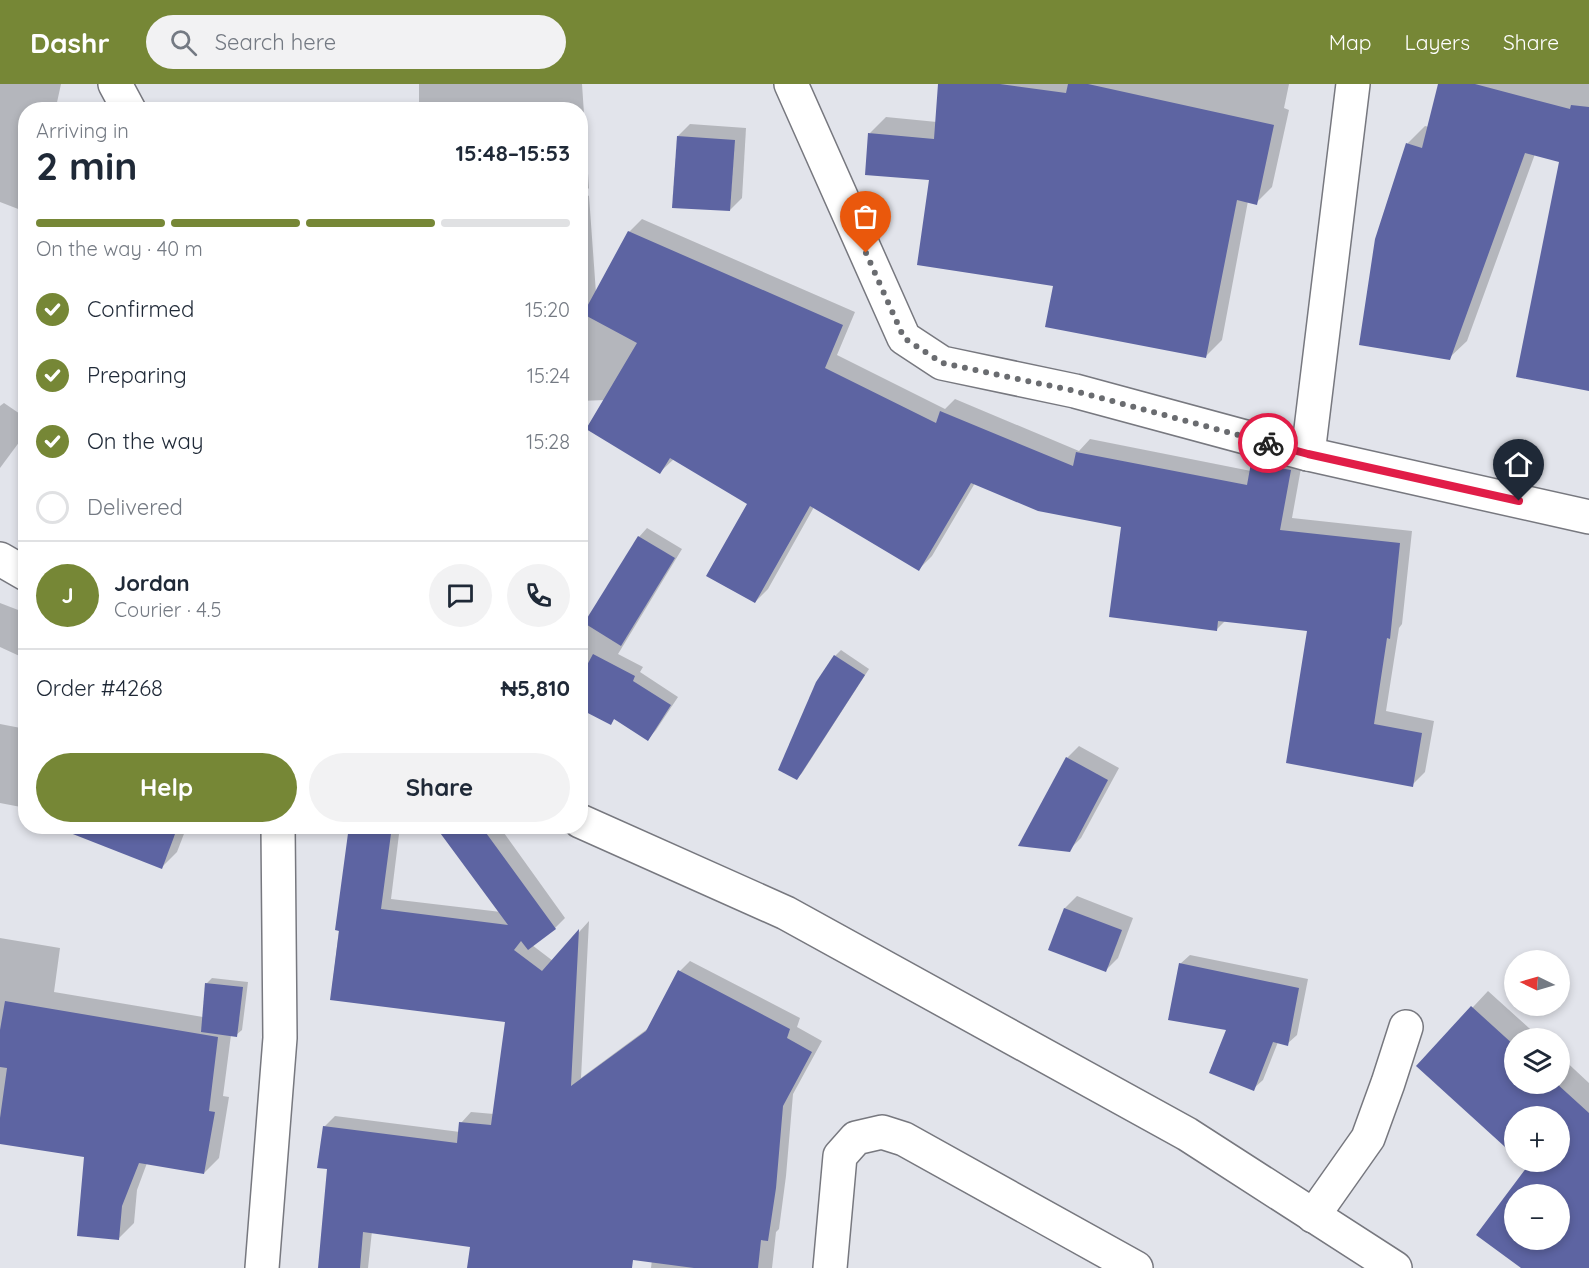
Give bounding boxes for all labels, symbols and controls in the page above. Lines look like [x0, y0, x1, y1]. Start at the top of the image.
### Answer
search box [146, 15, 566, 69]
text: Dashr [30, 25, 110, 60]
icon: search [167, 26, 200, 59]
text: Search here [215, 28, 336, 56]
text: Map [1329, 29, 1372, 55]
text: Layers [1405, 29, 1470, 55]
text: Share [1503, 29, 1559, 55]
text: Arriving in [36, 118, 129, 143]
text: 15:48–15:53 [456, 139, 570, 167]
text: 2 min [36, 141, 138, 190]
pin [840, 191, 891, 253]
icon: bag [849, 200, 882, 233]
text: On the way · 40 m [36, 236, 203, 261]
icon: check [36, 293, 69, 326]
text: Confirmed [87, 295, 194, 323]
text: 15:20 [525, 297, 570, 322]
icon: check [36, 359, 69, 392]
text: Preparing [87, 361, 187, 389]
text: 15:24 [527, 363, 570, 388]
courier [1238, 413, 1298, 473]
icon: check [36, 425, 69, 458]
text: On the way [87, 427, 203, 455]
icon: bike [1252, 427, 1285, 460]
text: 15:28 [526, 429, 570, 454]
pin [1493, 439, 1544, 501]
icon: home [1502, 448, 1535, 481]
text: Delivered [87, 493, 183, 521]
button: chat [429, 564, 492, 627]
button: phone [507, 564, 570, 627]
text: Jordan [114, 569, 190, 597]
text: J [61, 581, 74, 609]
text: Courier · 4.5 [114, 597, 221, 622]
text: Order #4268 [36, 674, 163, 702]
text: ₦5,810 [501, 674, 570, 702]
button: Help [36, 753, 297, 822]
button: Share [309, 753, 570, 822]
north arrow [1504, 950, 1570, 1016]
map controls [1504, 950, 1570, 1250]
button: layers [1504, 1028, 1570, 1094]
button: + [1504, 1106, 1570, 1172]
button: − [1504, 1184, 1570, 1250]

